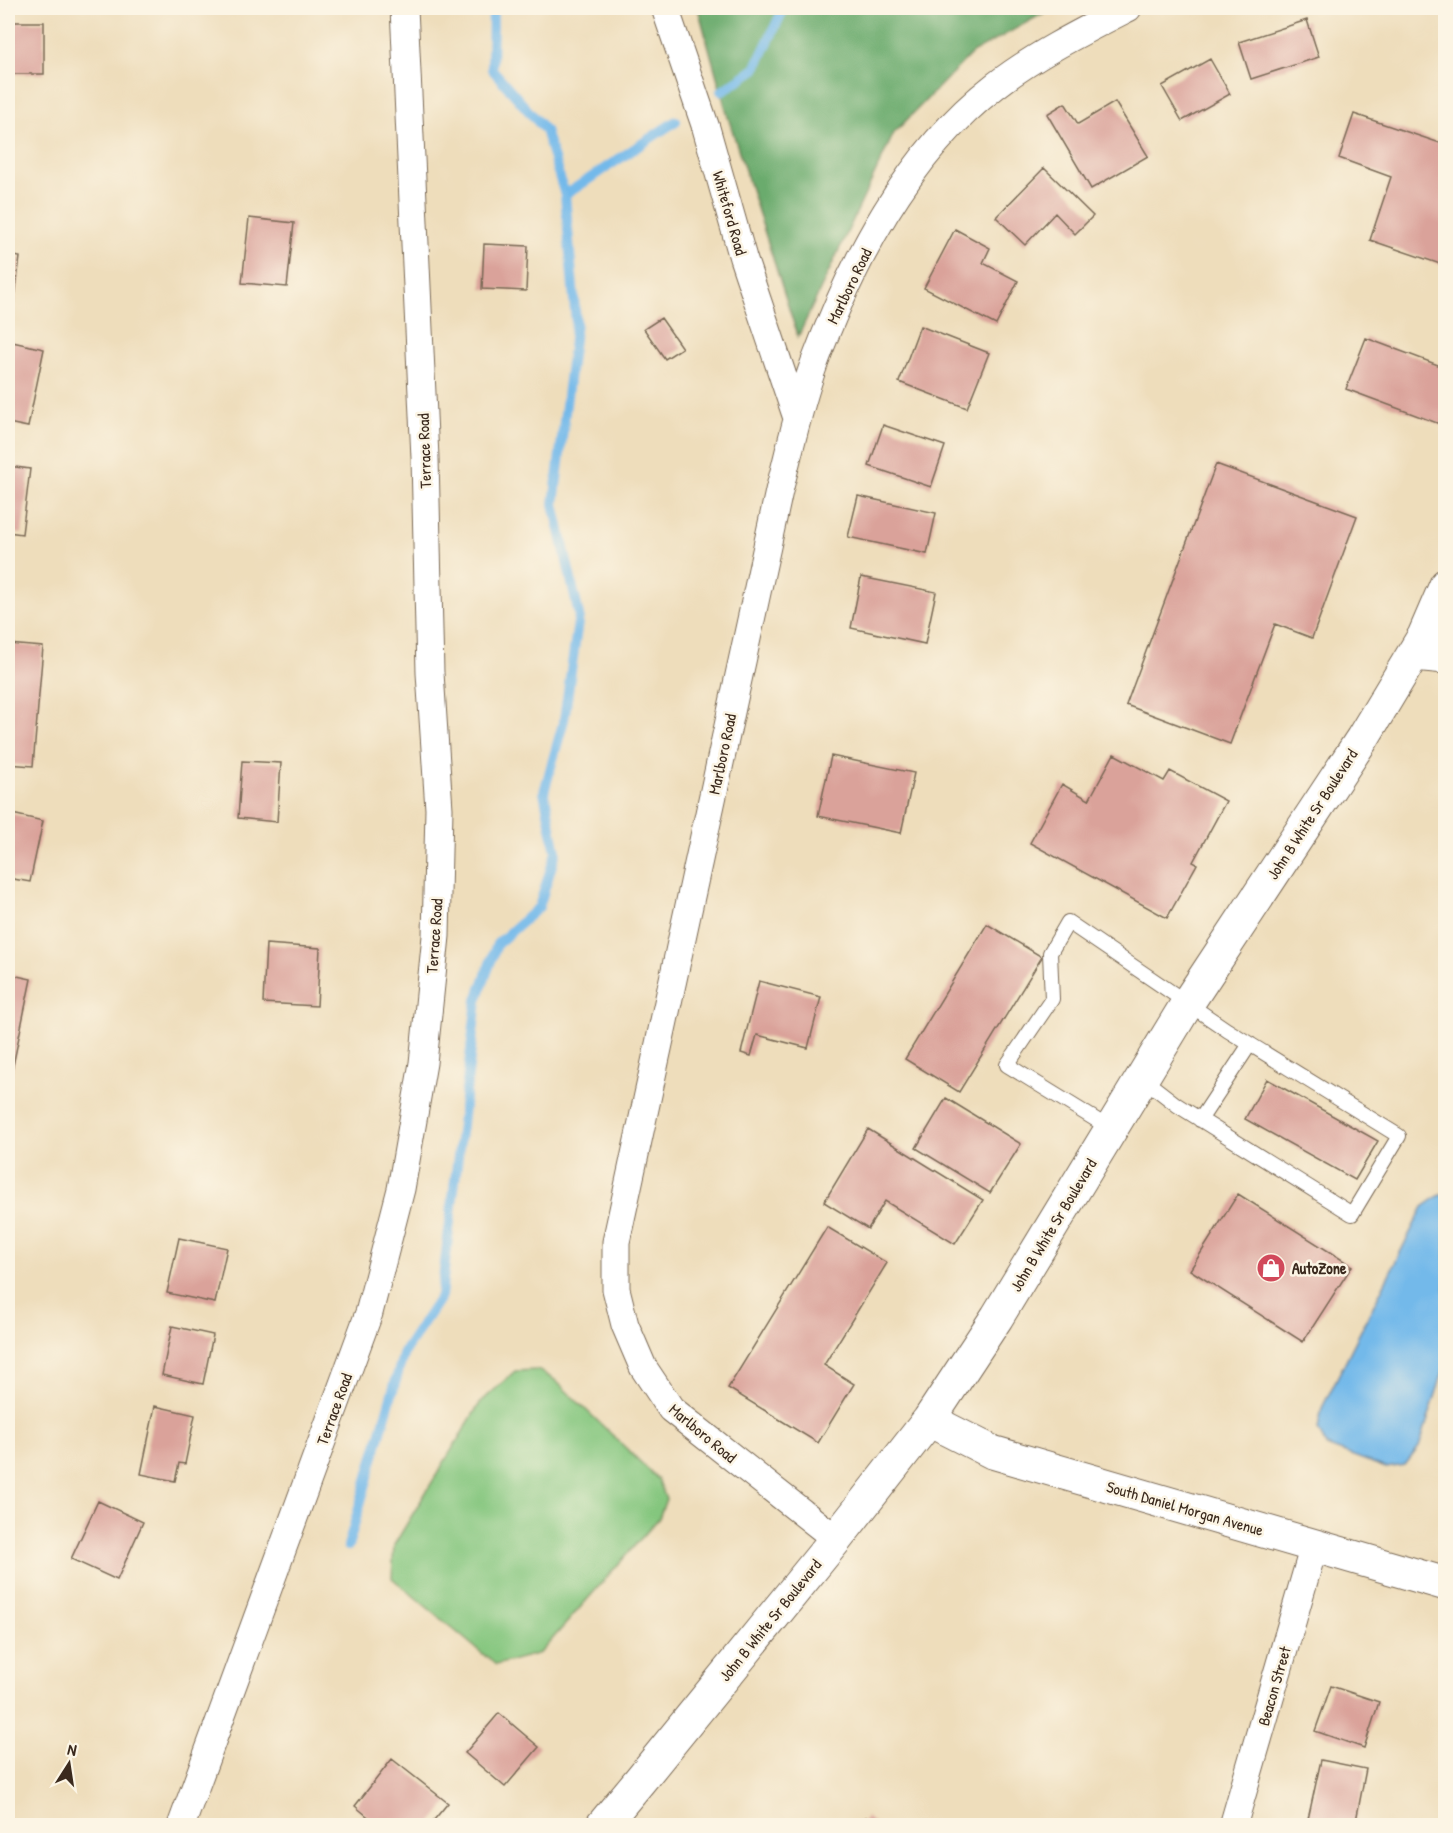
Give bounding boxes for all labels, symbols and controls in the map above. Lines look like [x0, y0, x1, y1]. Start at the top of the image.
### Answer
street label: Whiteford Road [708, 168, 752, 258]
street label: Marlboro Road [821, 244, 877, 328]
street label: Terrace Road [412, 413, 436, 489]
street label: Marlboro Road [703, 712, 741, 796]
street label: John B White Sr Boulevard [1262, 745, 1362, 883]
street label: Terrace Road [420, 898, 448, 974]
street label: John B White Sr Boulevard [1005, 1154, 1101, 1296]
shop icon: AutoZone [1255, 1252, 1287, 1284]
place label: AutoZone [1292, 1257, 1347, 1279]
street label: Terrace Road [311, 1370, 357, 1448]
street label: Marlboro Road [665, 1398, 741, 1468]
street label: South Daniel Morgan Avenue [1104, 1475, 1267, 1541]
street label: John B White Sr Boulevard [714, 1554, 826, 1686]
street label: Beacon Street [1252, 1643, 1296, 1728]
north arrow [39, 1734, 99, 1794]
text: N [66, 1738, 79, 1761]

